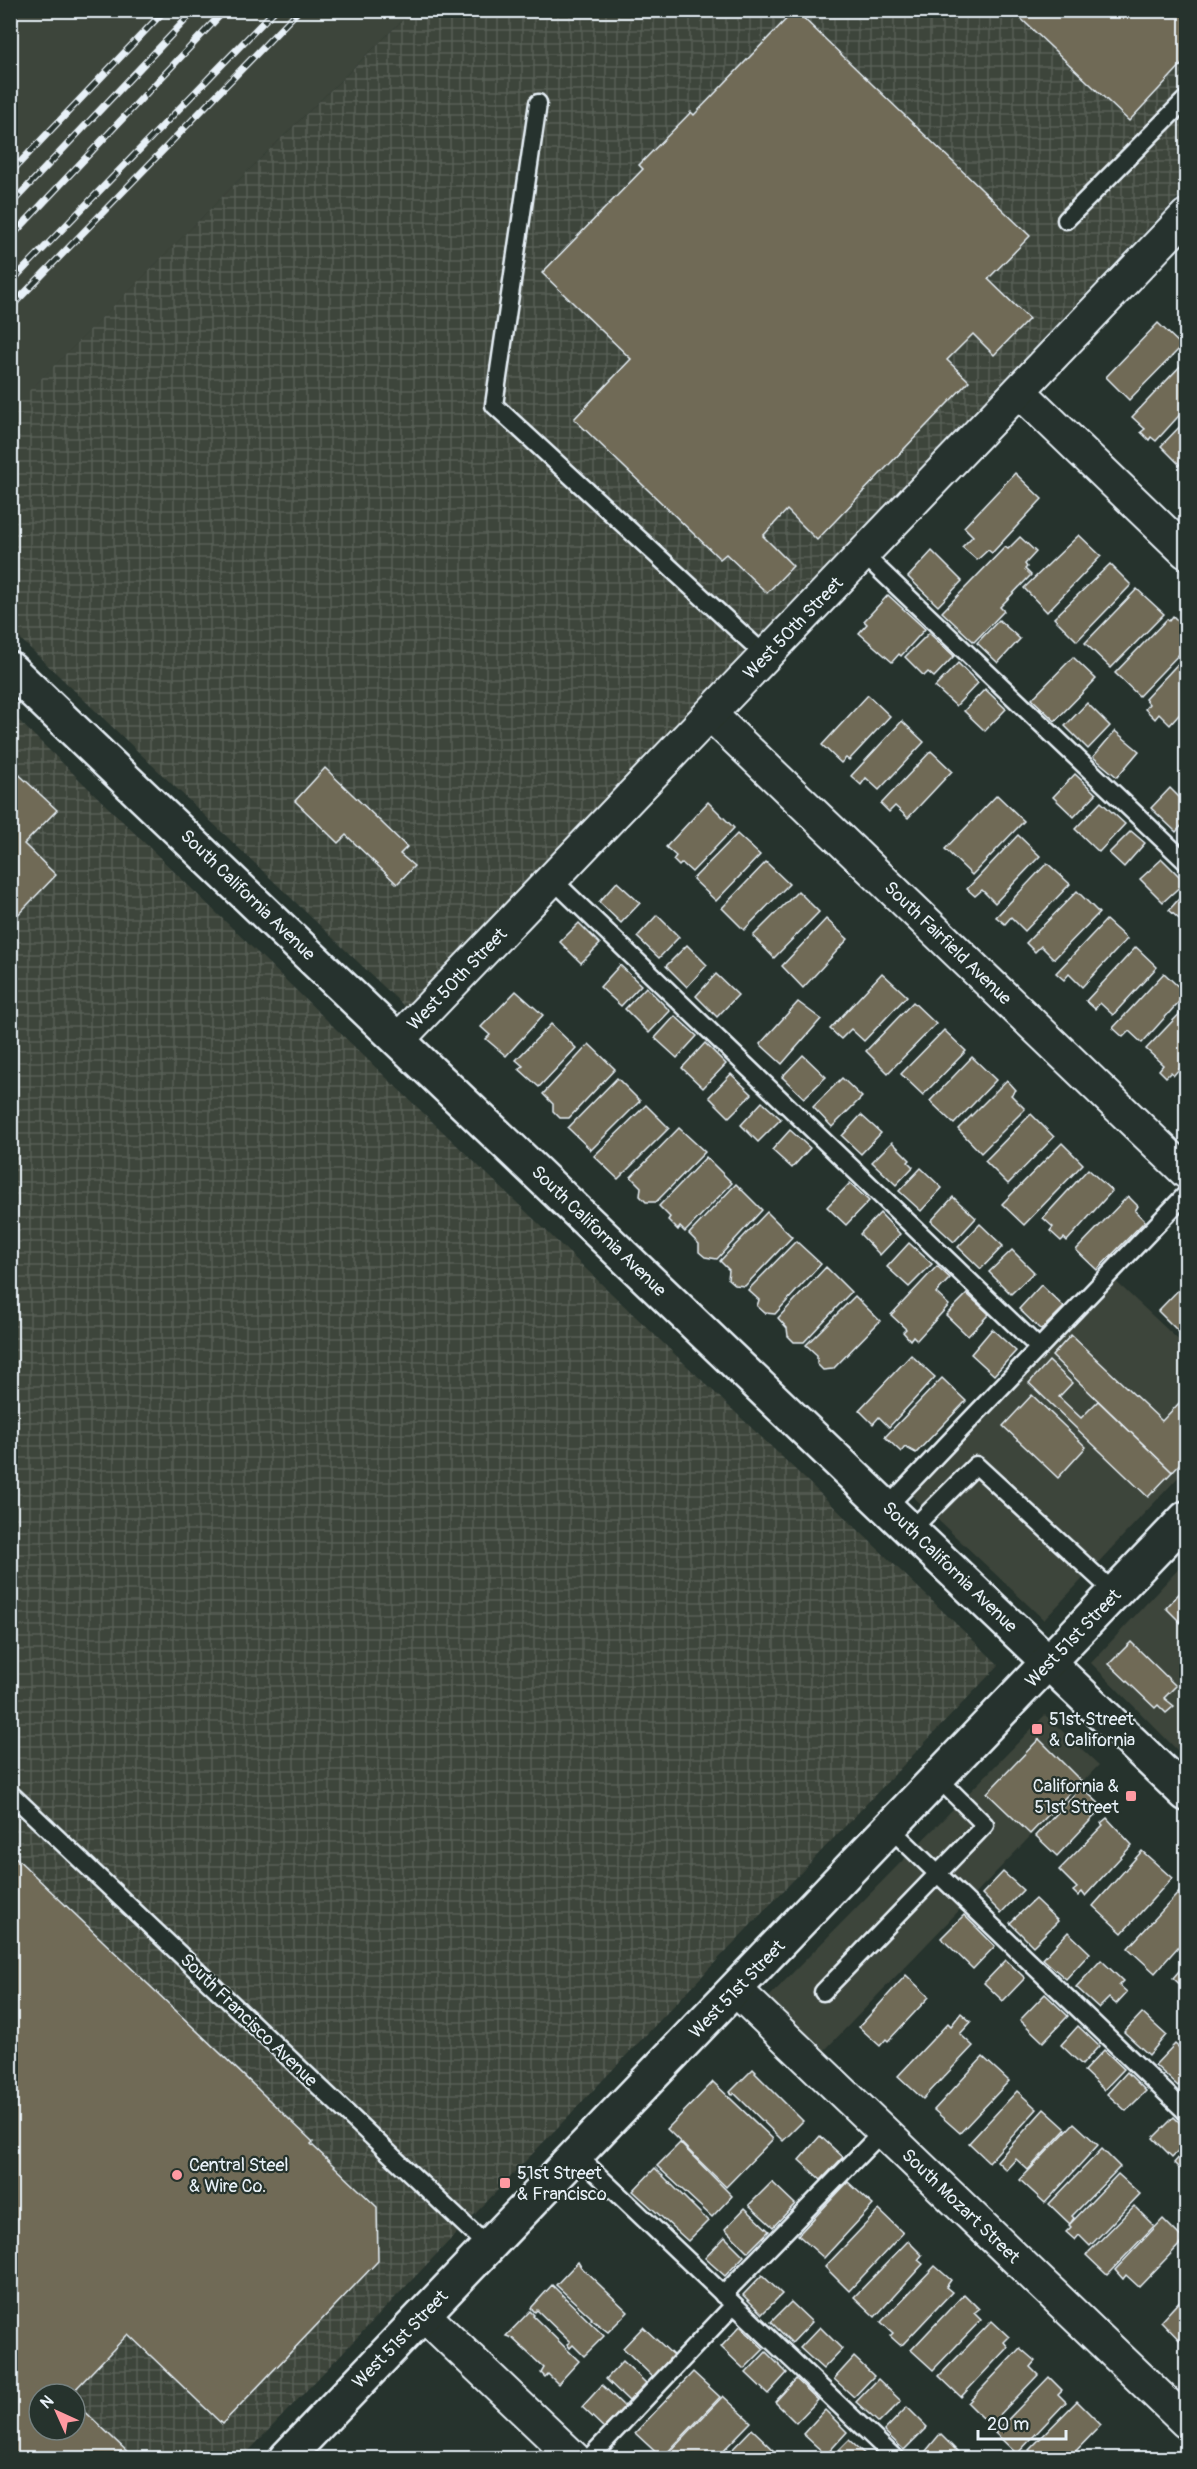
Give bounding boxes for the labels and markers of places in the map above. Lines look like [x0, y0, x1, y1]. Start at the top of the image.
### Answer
place label: 51st Street & California [1049, 1708, 1135, 1752]
marker: 51st Street & California [1030, 1722, 1044, 1736]
place label: California & 51st Street [1033, 1775, 1120, 1819]
marker: California & 51st Street [1124, 1789, 1138, 1803]
place label: Central Steel & Wire Co. [189, 2154, 289, 2198]
place label: 51st Street & Francisco [517, 2162, 607, 2206]
marker: Central Steel & Wire Co. [170, 2168, 184, 2182]
marker: 51st Street & Francisco [498, 2176, 512, 2190]

